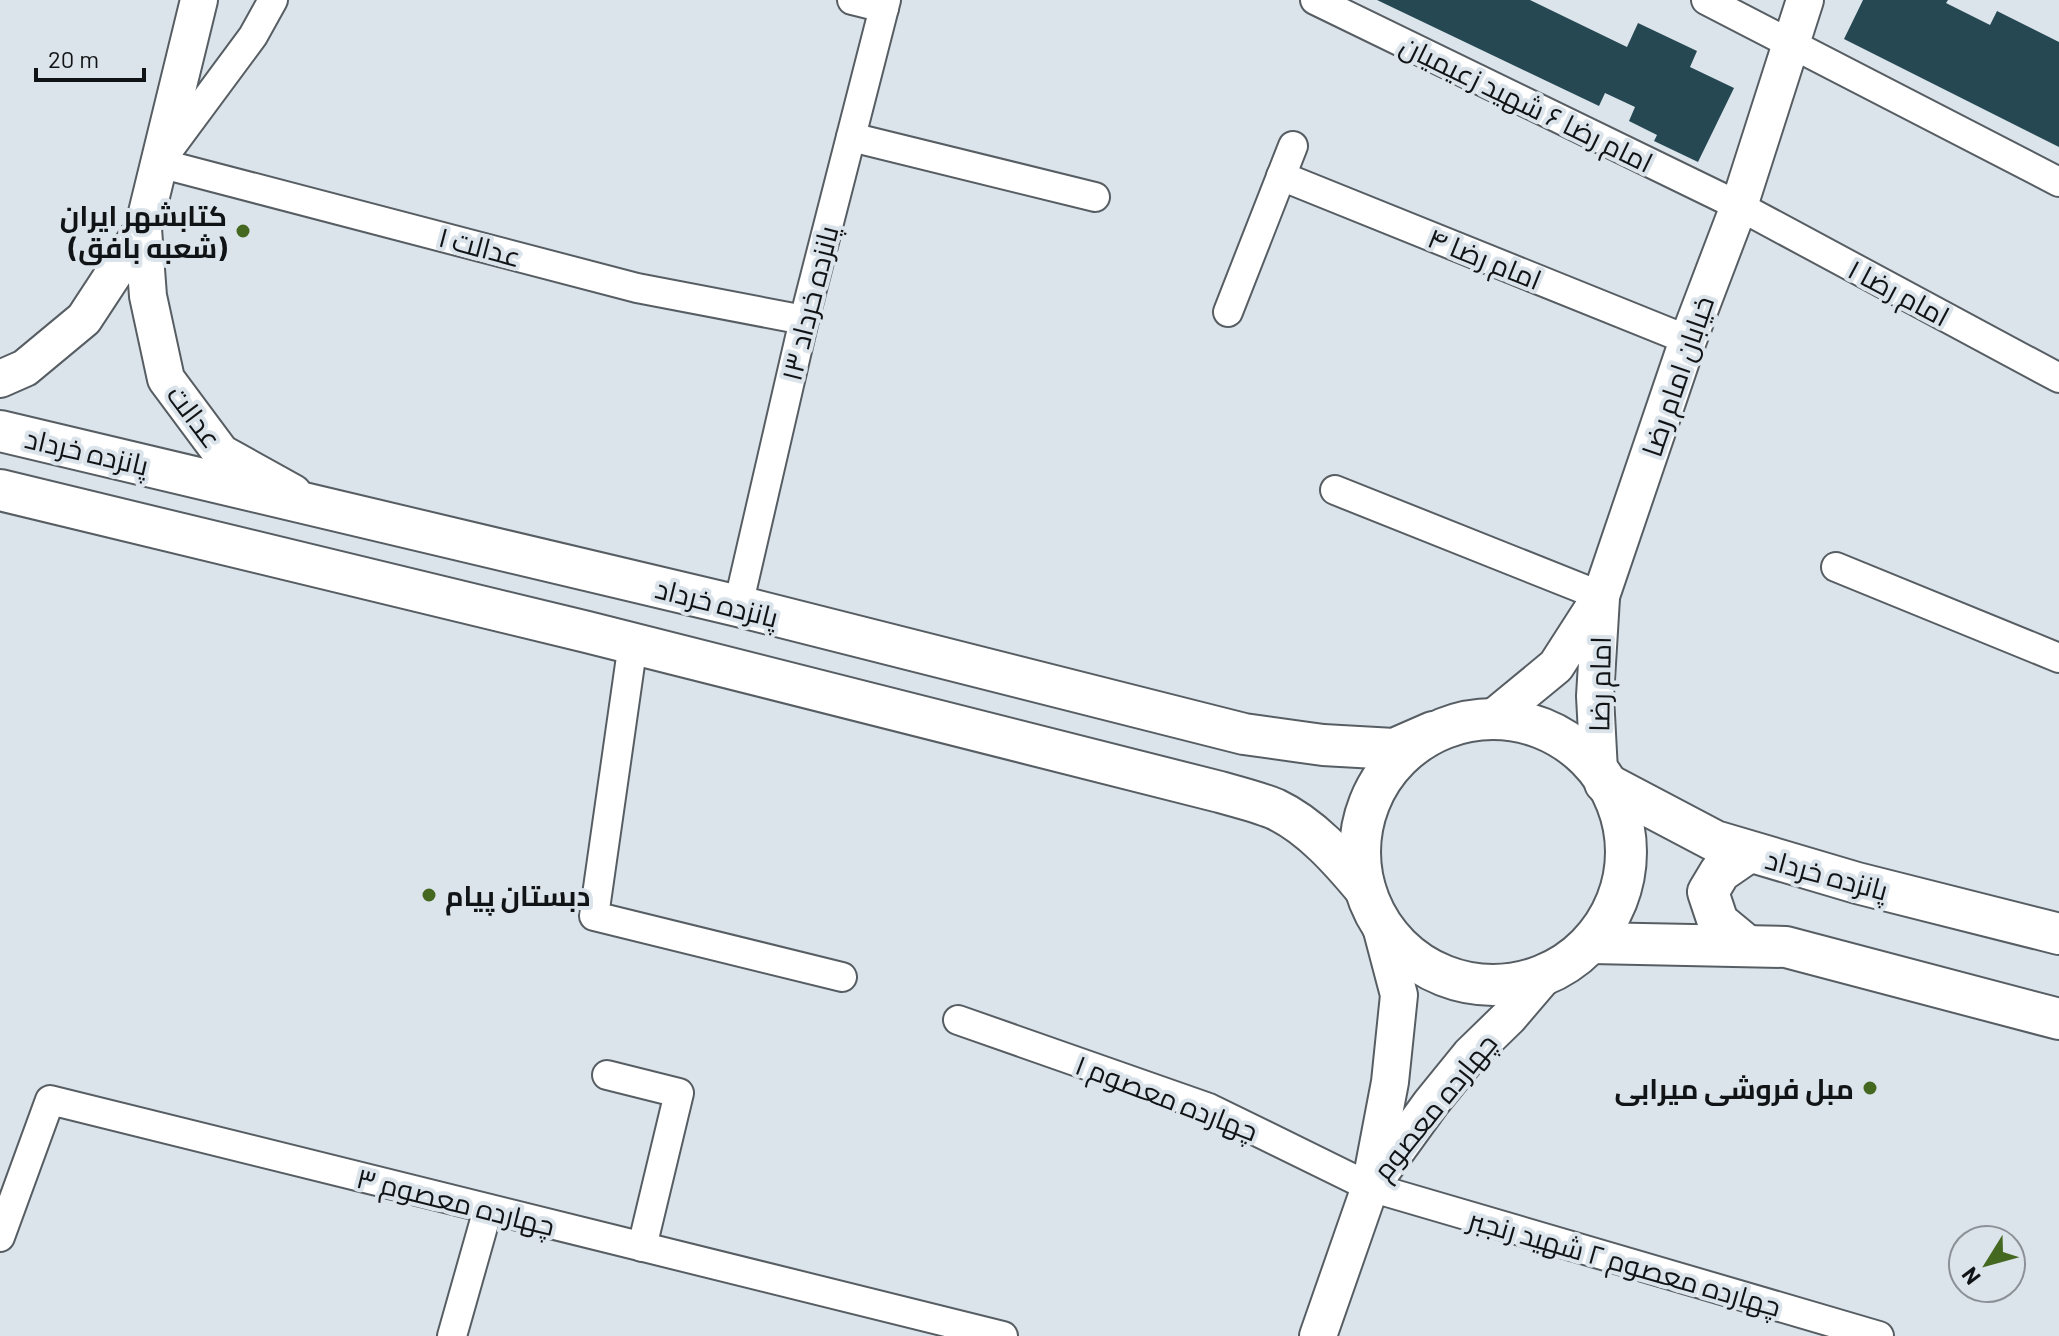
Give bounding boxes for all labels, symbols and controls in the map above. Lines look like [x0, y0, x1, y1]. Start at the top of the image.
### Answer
street label: امام رضا ۶ شهید زعیمیان [1393, 27, 1659, 183]
scale bar [36, 32, 144, 82]
text: 20 m [48, 44, 99, 73]
place label: کتابشهر ایران (شعبه بافق) [60, 198, 227, 266]
street label: عدالت ۱ [435, 219, 525, 273]
street label: امام رضا ۴ [1422, 220, 1547, 300]
street label: پانزده خرداد ۱۳ [773, 221, 848, 385]
marker: کتابشهر ایران (شعبه بافق) [234, 222, 252, 240]
street label: امام رضا ۱ [1841, 251, 1955, 336]
street label: خیابان امام رضا [1634, 291, 1724, 462]
street label: عدالت [160, 378, 230, 454]
street label: پانزده خرداد [21, 420, 153, 485]
street label: پانزده خرداد [651, 570, 783, 637]
street label: امام رضا [1581, 636, 1621, 732]
street label: پانزده خرداد [1761, 841, 1893, 910]
place label: دبستان پیام [445, 878, 590, 916]
marker: دبستان پیام [420, 886, 438, 904]
street label: چهارده معصوم [1365, 1026, 1506, 1189]
street label: چهارده معصوم ۱ [1069, 1047, 1263, 1151]
place label: مبل فروشی میرابی [1614, 1071, 1854, 1106]
marker: مبل فروشی میرابی [1861, 1079, 1879, 1097]
street label: چهارده معصوم ۳ [352, 1160, 559, 1246]
street label: چهارده معصوم ۲ شهید رنجبر [1462, 1201, 1785, 1327]
north arrow [1947, 1224, 2027, 1304]
text: N [1955, 1263, 1985, 1290]

